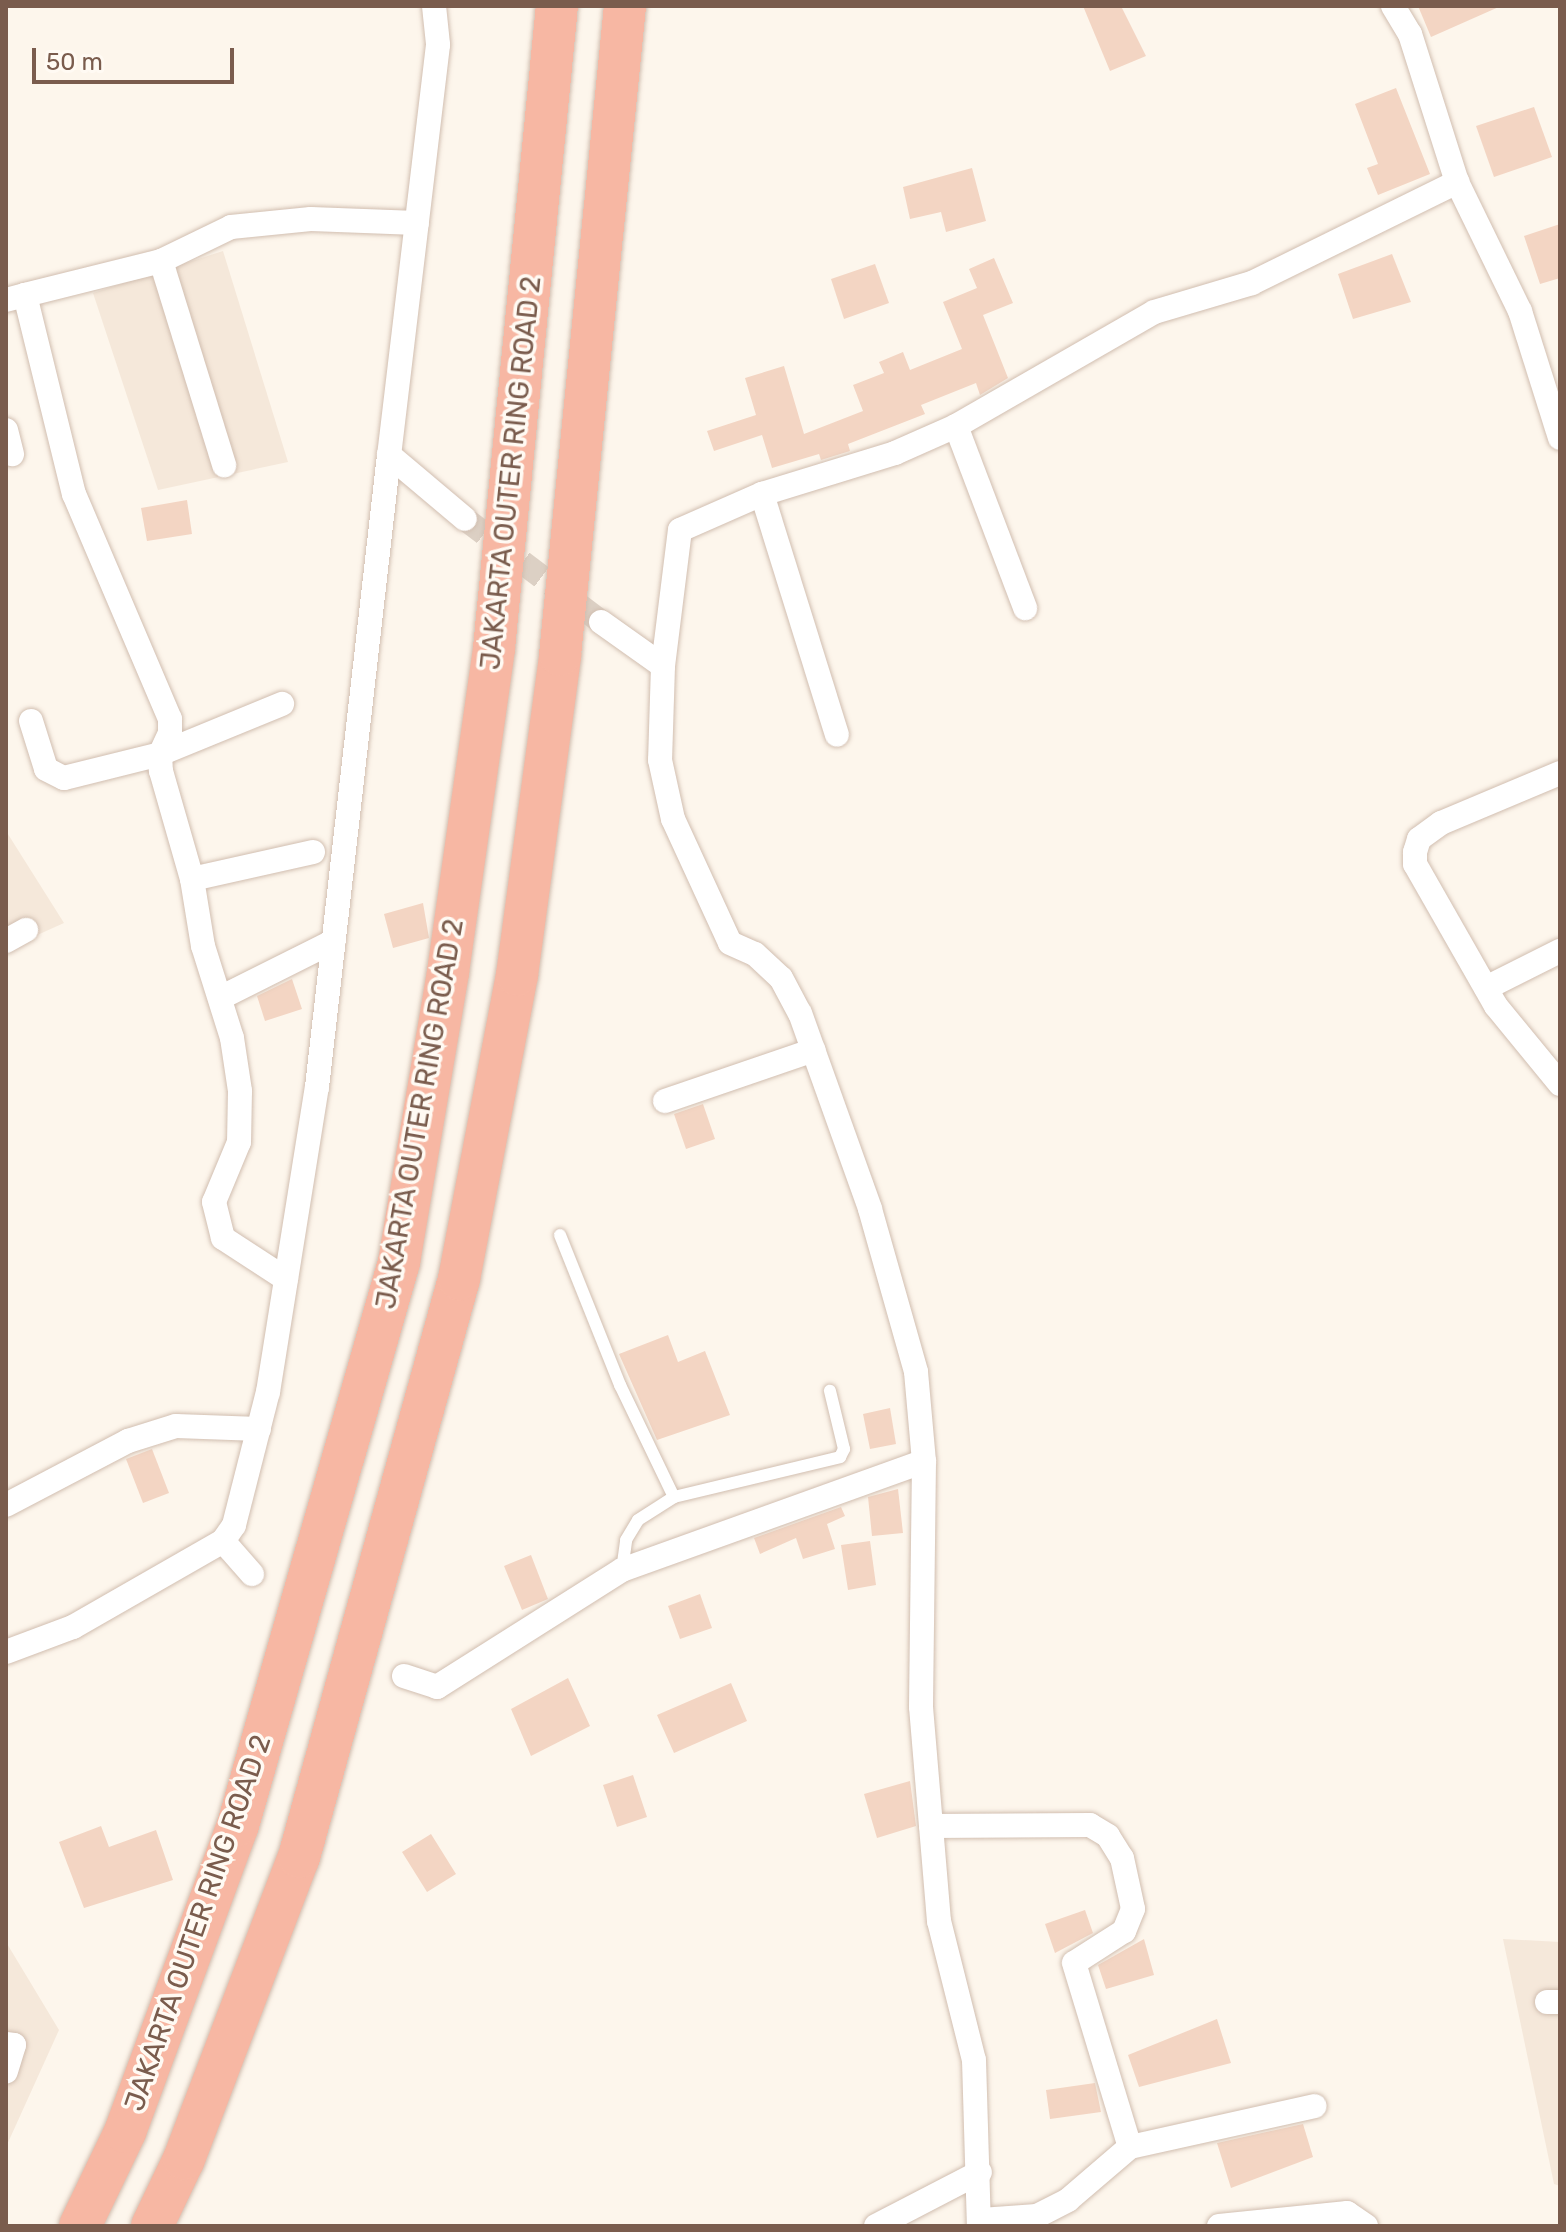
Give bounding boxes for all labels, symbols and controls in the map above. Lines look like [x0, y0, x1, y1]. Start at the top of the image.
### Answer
scale bar [36, 32, 238, 82]
text: 50 m [46, 48, 103, 76]
street label: JAKARTA OUTER RING ROAD 2 [474, 274, 548, 672]
street label: JAKARTA OUTER RING ROAD 2 [369, 916, 471, 1312]
street label: JAKARTA OUTER RING ROAD 2 [118, 1730, 278, 2116]

